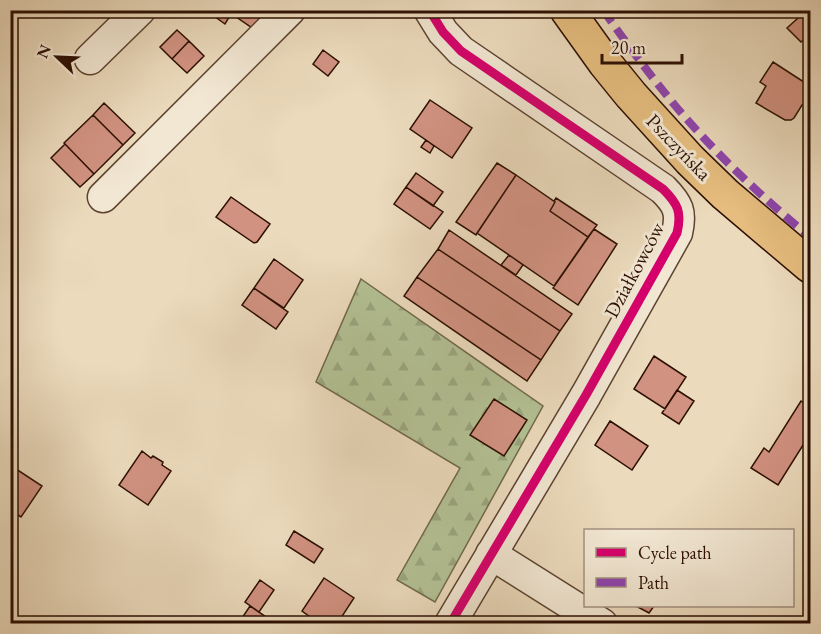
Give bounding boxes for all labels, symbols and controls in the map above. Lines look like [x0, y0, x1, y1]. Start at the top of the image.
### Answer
north arrow [27, 27, 87, 87]
scale bar [602, 27, 682, 65]
text: 20 m [611, 36, 646, 59]
text: N [31, 41, 56, 61]
street label: Pszczyńska [641, 108, 717, 186]
street label: Działkowców [598, 218, 670, 322]
legend [584, 529, 794, 607]
text: Cycle path [638, 541, 712, 564]
text: Path [638, 571, 669, 594]

